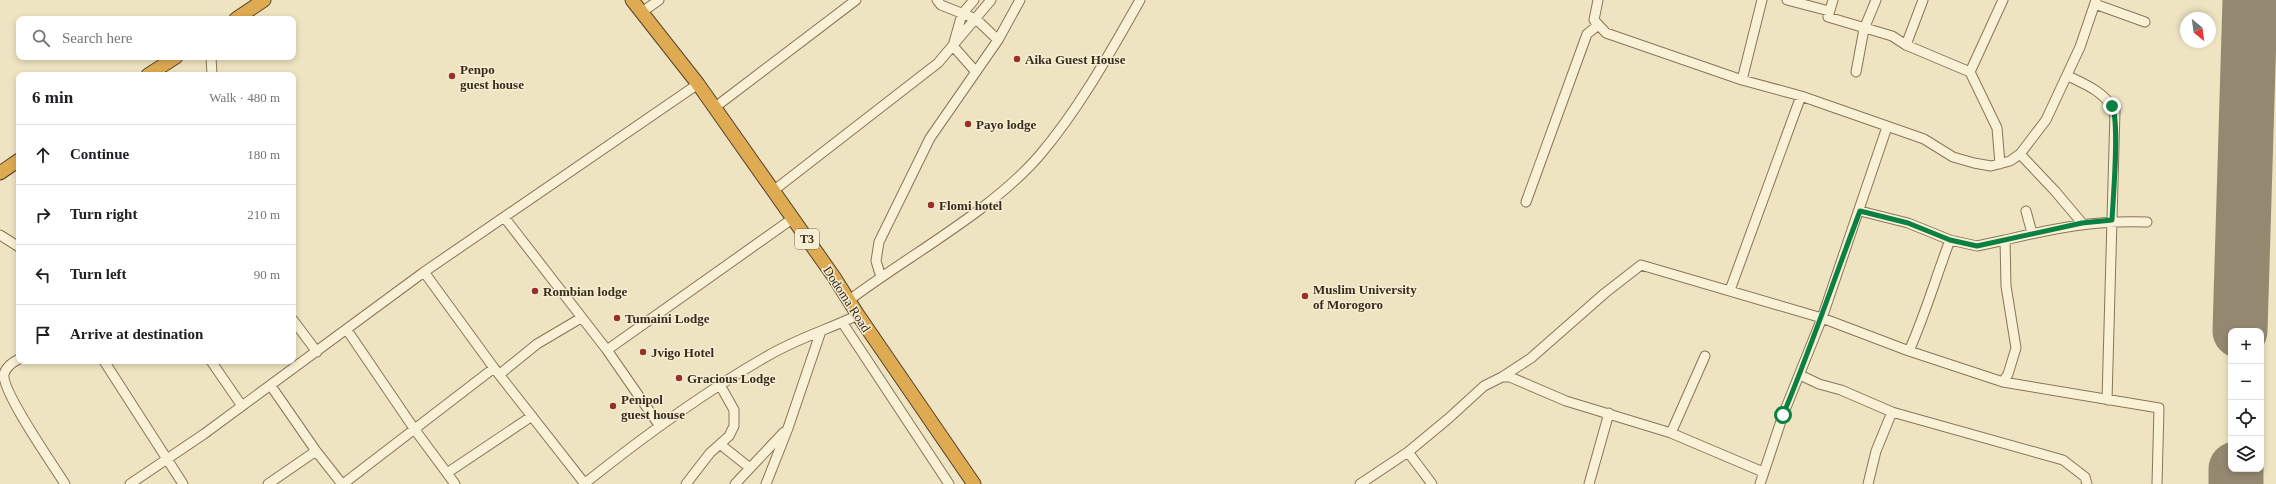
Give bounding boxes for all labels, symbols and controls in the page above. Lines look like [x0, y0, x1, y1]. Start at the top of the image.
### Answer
north arrow [2180, 12, 2216, 48]
search box [16, 16, 296, 60]
icon: search [30, 27, 52, 49]
text: Search here [62, 30, 132, 46]
place label: Aika Guest House [1025, 52, 1126, 67]
marker: Aika Guest House [1012, 54, 1022, 64]
place label: Penpo guest house [460, 62, 524, 92]
marker: Penpo guest house [447, 71, 457, 81]
text: 6 min [32, 88, 73, 107]
text: Walk · 480 m [209, 90, 280, 105]
route end [2103, 97, 2121, 115]
place label: Payo lodge [976, 117, 1037, 132]
marker: Payo lodge [963, 119, 973, 129]
icon: ahead [32, 144, 54, 166]
text: Continue [70, 146, 129, 162]
text: 180 m [247, 147, 280, 162]
place label: Flomi hotel [939, 198, 1003, 213]
marker: Flomi hotel [926, 200, 936, 210]
icon: right [32, 204, 54, 226]
text: Turn right [70, 206, 137, 222]
text: 210 m [247, 207, 280, 222]
road number: T3 [795, 229, 819, 249]
street label: Dodoma Road [820, 263, 874, 335]
icon: left [32, 264, 54, 286]
text: Turn left [70, 266, 127, 282]
text: 90 m [254, 267, 280, 282]
place label: Muslim University of Morogoro [1313, 282, 1417, 312]
place label: Rombian lodge [543, 284, 627, 299]
marker: Rombian lodge [530, 286, 540, 296]
marker: Muslim University of Morogoro [1300, 291, 1310, 301]
place label: Tumaini Lodge [625, 311, 710, 326]
marker: Tumaini Lodge [612, 313, 622, 323]
icon: arrive [32, 324, 54, 346]
text: Arrive at destination [70, 326, 203, 342]
map controls [2228, 328, 2264, 472]
button: + [2228, 328, 2264, 364]
place label: Jvigo Hotel [651, 345, 715, 360]
marker: Jvigo Hotel [638, 347, 648, 357]
button: − [2228, 364, 2264, 400]
place label: Gracious Lodge [687, 371, 776, 386]
marker: Gracious Lodge [674, 373, 684, 383]
place label: Penipol guest house [621, 392, 685, 422]
button: locate [2228, 400, 2264, 436]
marker: Penipol guest house [608, 401, 618, 411]
route start [1774, 406, 1792, 424]
button: layers [2228, 436, 2264, 472]

